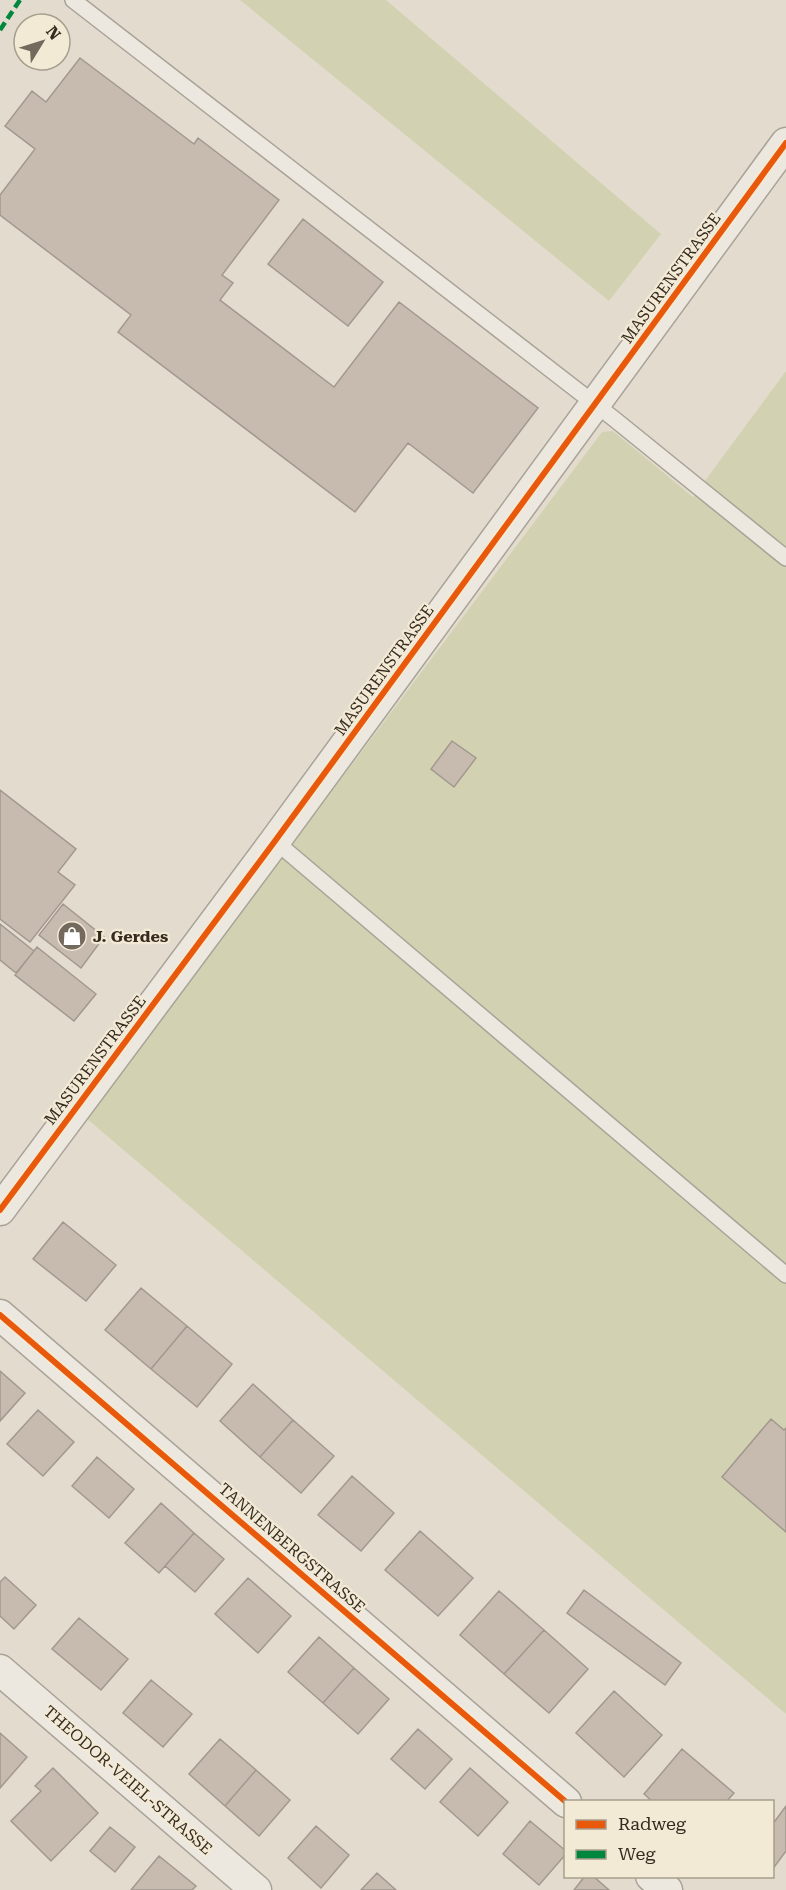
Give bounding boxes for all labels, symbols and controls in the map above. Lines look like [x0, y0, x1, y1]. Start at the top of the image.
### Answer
north arrow [12, 12, 72, 72]
text: N [42, 22, 65, 44]
street label: MASURENSTRASSE [617, 209, 725, 347]
street label: MASURENSTRASSE [330, 601, 438, 739]
shop icon: J. Gerdes [56, 920, 88, 952]
place label: J. Gerdes [93, 927, 168, 946]
street label: MASURENSTRASSE [40, 992, 150, 1128]
street label: TANNENBERGSTRASSE [215, 1479, 369, 1617]
street label: THEODOR-VEIEL-STRASSE [40, 1702, 216, 1858]
legend [564, 1800, 774, 1878]
text: Radweg [618, 1813, 687, 1834]
text: Weg [618, 1843, 656, 1864]

